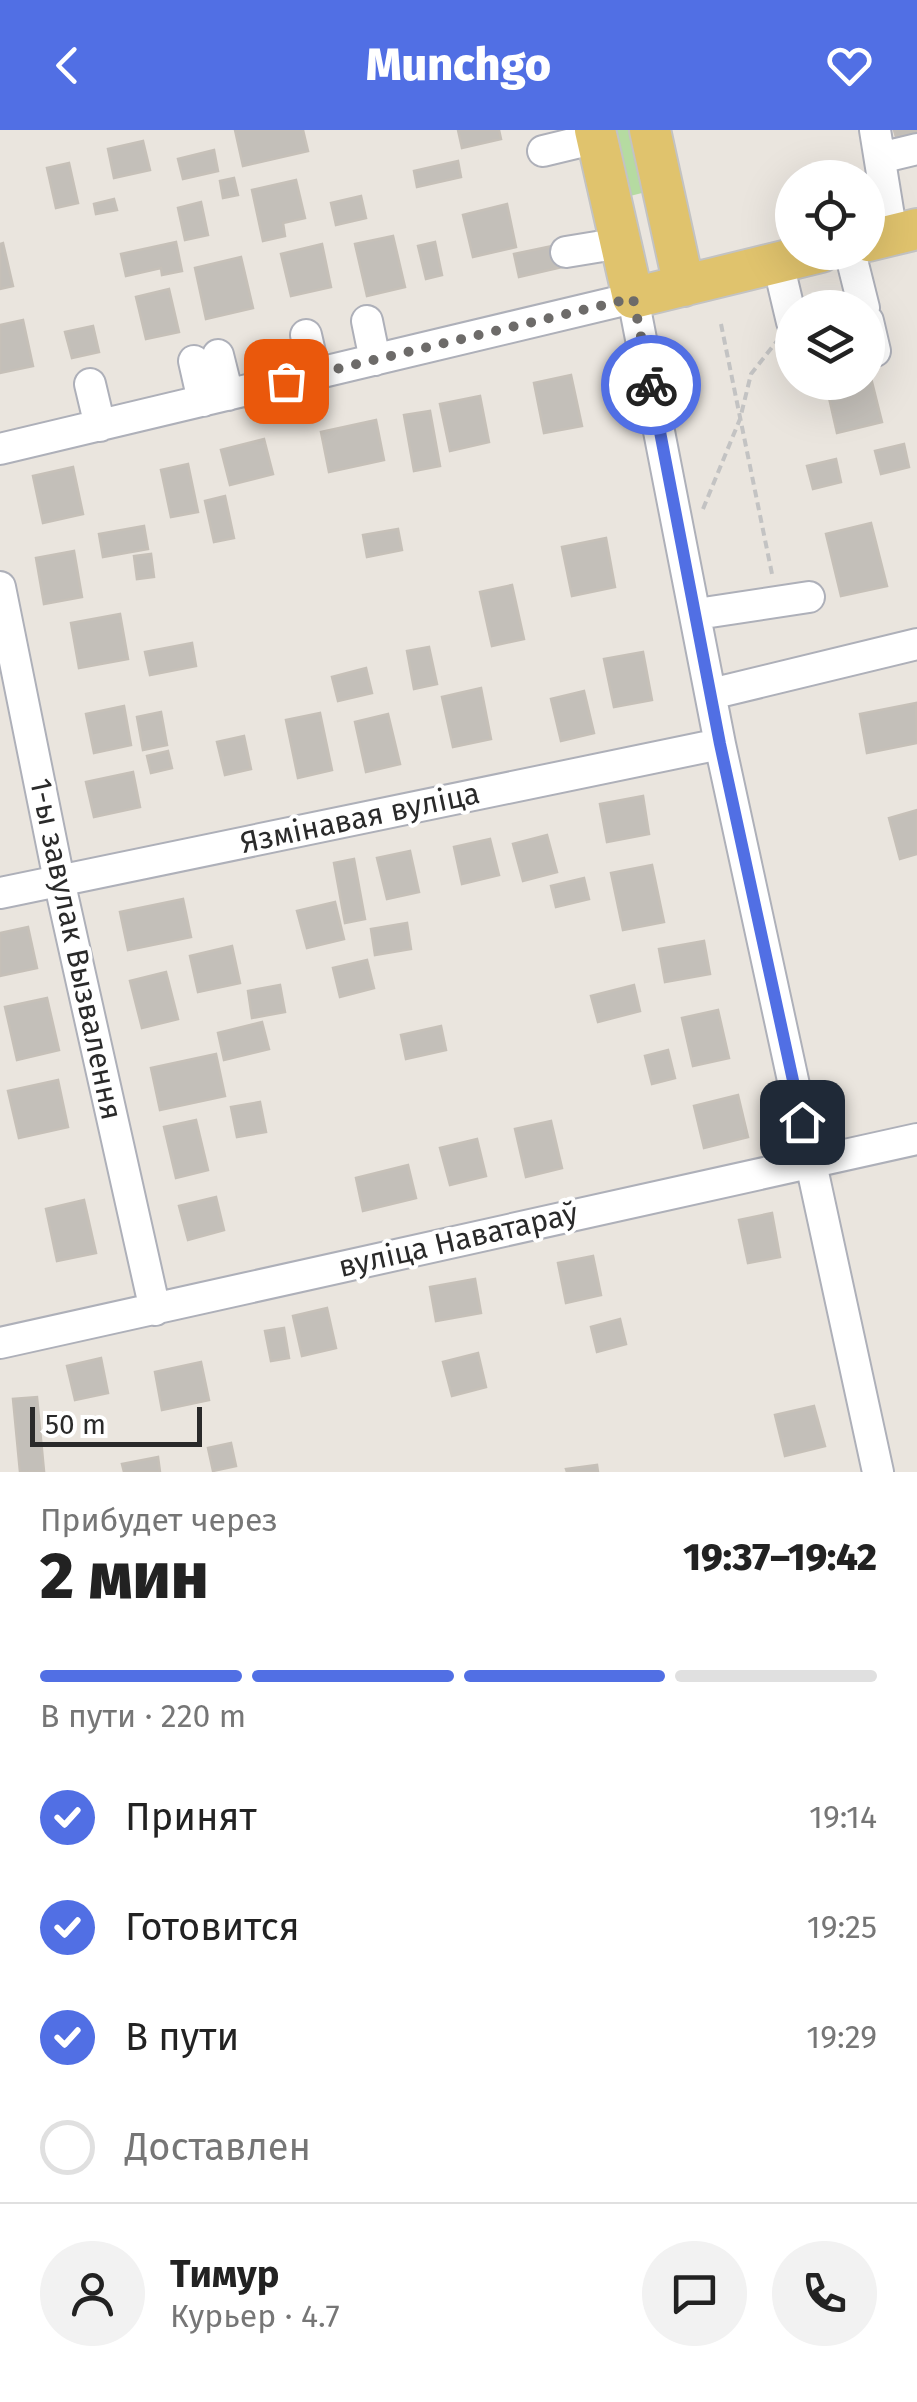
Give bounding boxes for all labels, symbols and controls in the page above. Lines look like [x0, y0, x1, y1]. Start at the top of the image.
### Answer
icon: back [40, 38, 95, 93]
text: Munchgo [366, 38, 551, 92]
icon: heart [822, 38, 877, 93]
map controls [775, 160, 885, 400]
button: locate [775, 160, 885, 270]
button: layers [775, 290, 885, 400]
courier [601, 335, 701, 435]
pin [244, 339, 329, 424]
icon: bag [259, 354, 314, 409]
icon: bike [624, 358, 679, 413]
street label: 1-ы завулак Вызвалення [22, 775, 130, 1123]
street label: Язмінавая вуліца [237, 775, 483, 861]
pin [760, 1080, 845, 1165]
icon: home [775, 1095, 830, 1150]
street label: вуліца Наватараў [335, 1195, 581, 1285]
scale bar [30, 1402, 202, 1446]
text: 50 m [45, 1408, 106, 1441]
text: Прибудет через [40, 1501, 278, 1539]
text: 19:37–19:42 [683, 1534, 877, 1580]
text: 2 мин [40, 1537, 209, 1615]
text: В пути · 220 m [40, 1697, 246, 1735]
icon: check [40, 1790, 95, 1845]
text: Принят [125, 1794, 257, 1840]
text: 19:14 [809, 1798, 877, 1836]
icon: check [40, 1900, 95, 1955]
text: Готовится [125, 1904, 300, 1950]
text: 19:25 [807, 1908, 877, 1946]
icon: check [40, 2010, 95, 2065]
text: В пути [125, 2014, 239, 2060]
text: 19:29 [806, 2018, 877, 2056]
text: Доставлен [125, 2124, 311, 2170]
button: person [40, 2241, 145, 2346]
button: chat [642, 2241, 747, 2346]
button: phone [772, 2241, 877, 2346]
text: Тимур [170, 2251, 279, 2297]
text: Курьер · 4.7 [170, 2297, 340, 2335]

